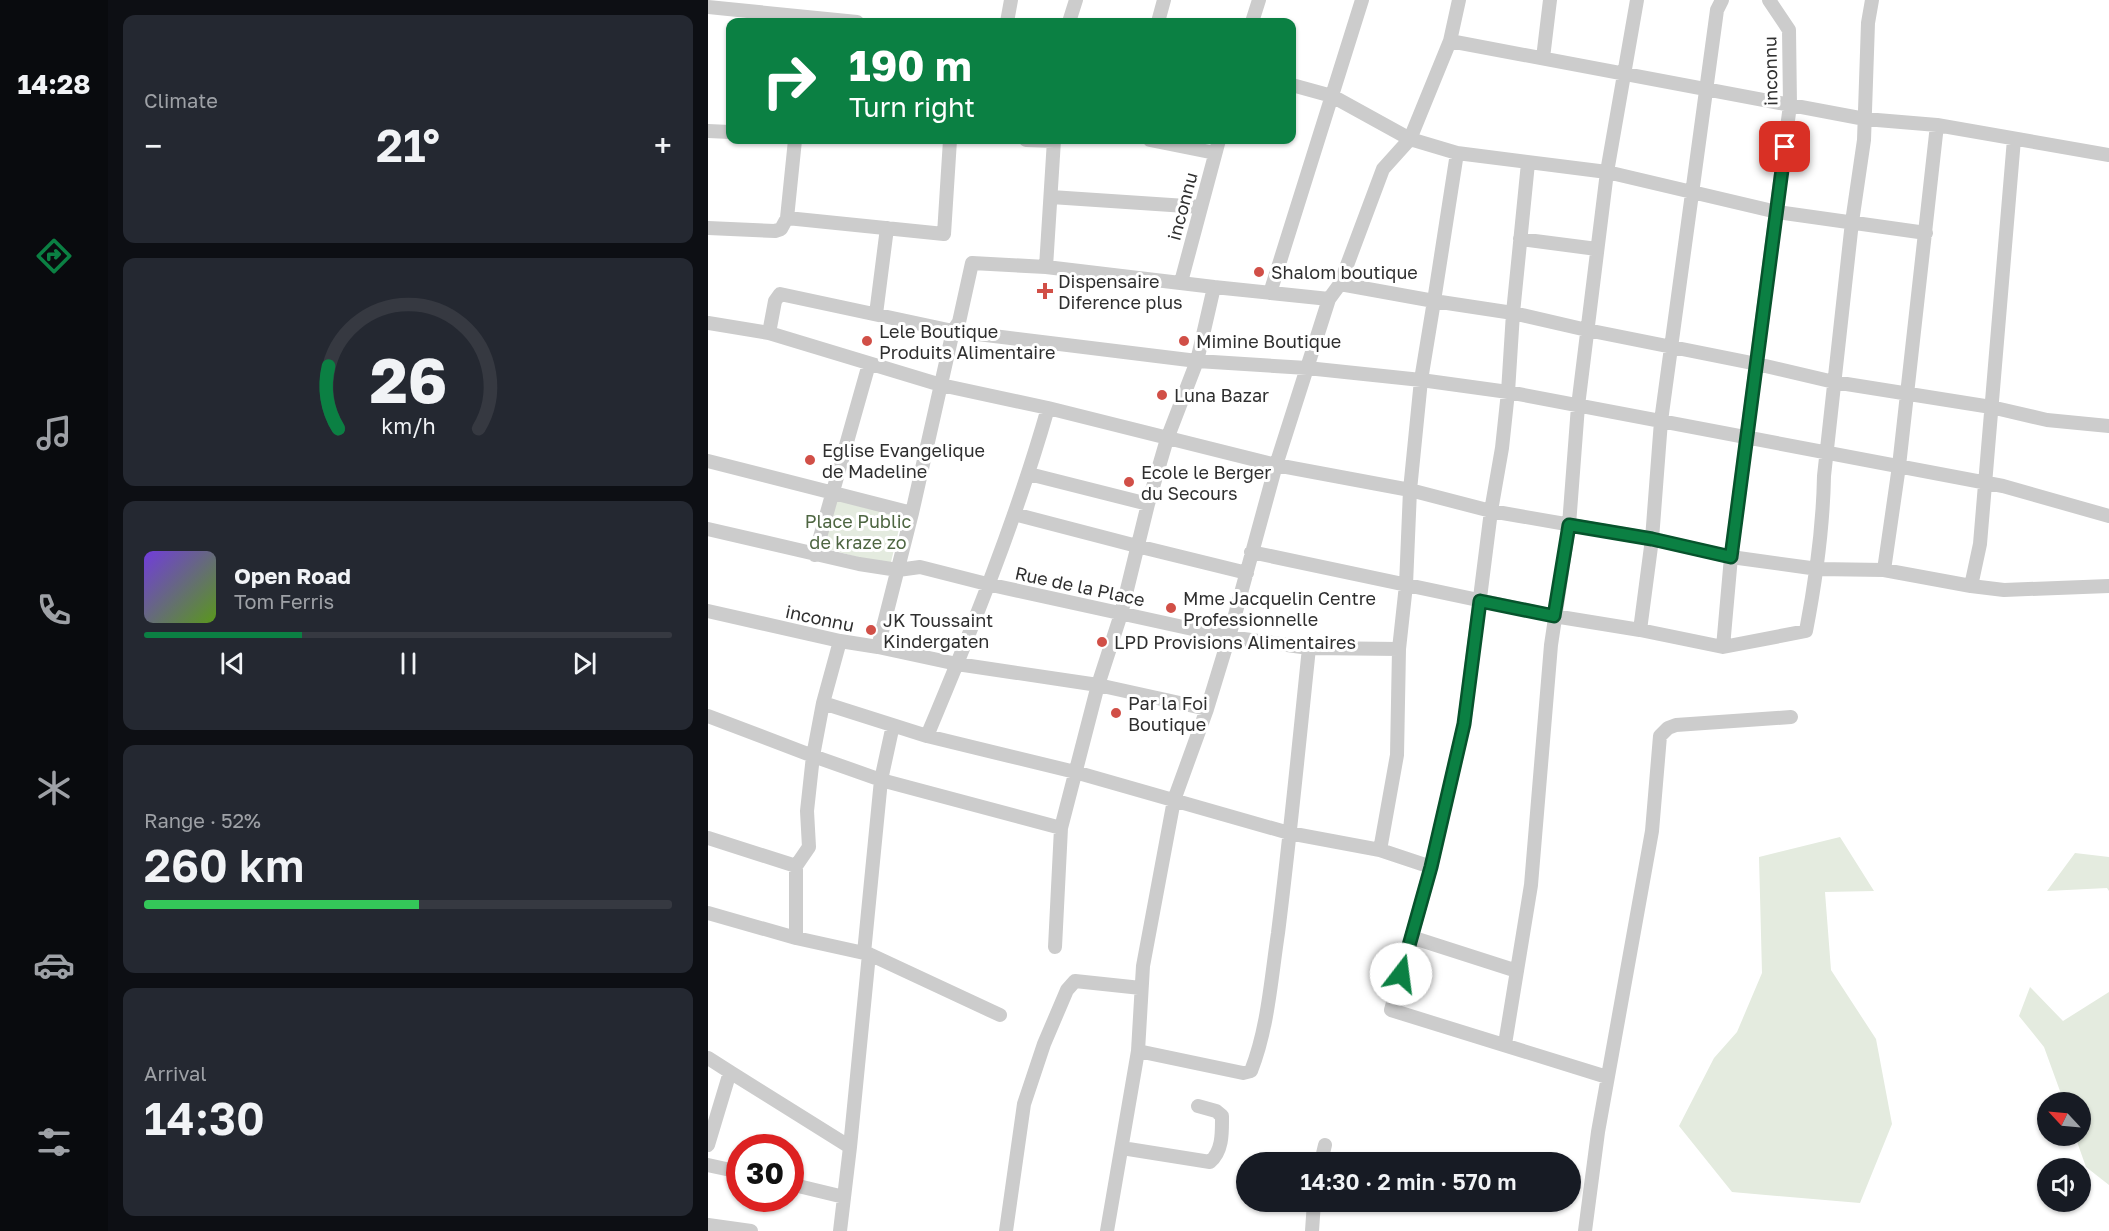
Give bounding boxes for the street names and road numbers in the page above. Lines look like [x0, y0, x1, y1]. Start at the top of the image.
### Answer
street label: inconnu [1758, 36, 1782, 106]
street label: inconnu [1162, 170, 1202, 242]
street label: Rue de la Place [1013, 562, 1147, 610]
street label: inconnu [784, 600, 856, 636]

